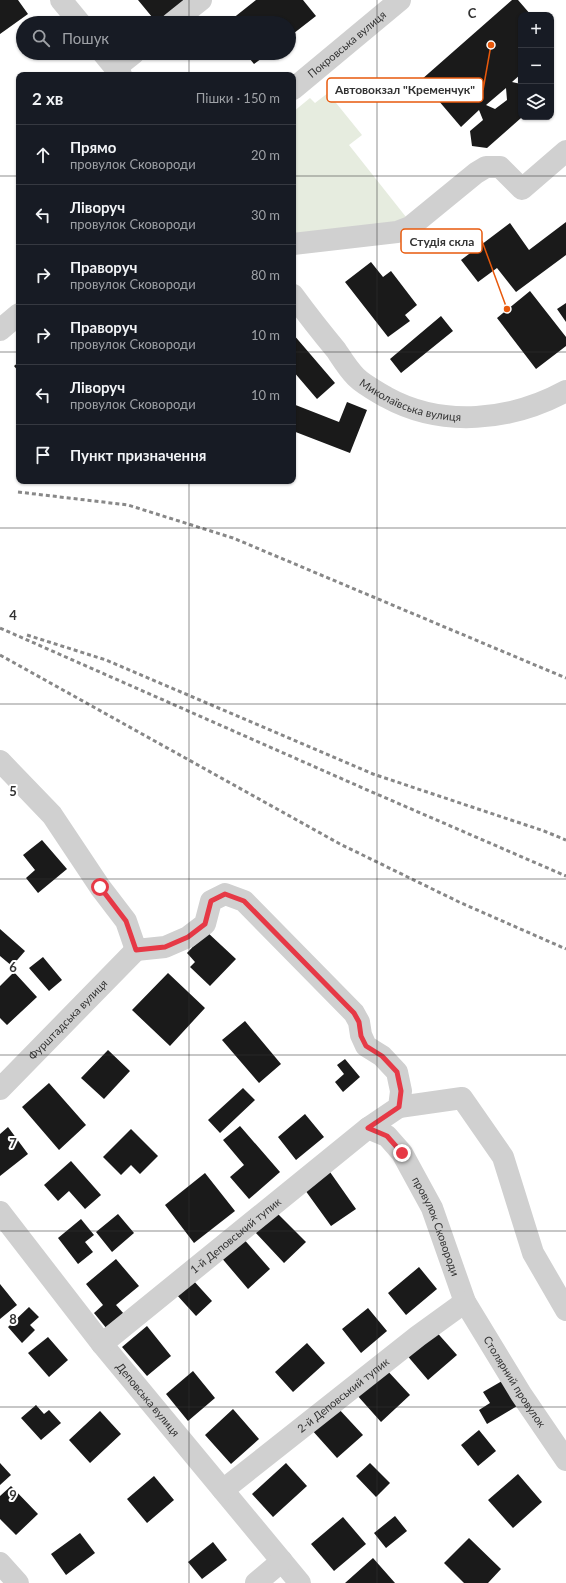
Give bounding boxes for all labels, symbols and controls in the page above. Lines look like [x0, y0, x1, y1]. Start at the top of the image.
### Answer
text: C [468, 5, 477, 21]
street label: Покровська вулиця [305, 8, 388, 80]
map controls [518, 12, 554, 120]
button: + [518, 12, 554, 48]
search box [16, 16, 296, 60]
icon: search [30, 27, 52, 49]
text: Пошук [62, 29, 109, 47]
button: − [518, 48, 554, 84]
callout: Автовокзал "Кременчук" [327, 78, 483, 102]
text: Автовокзал "Кременчук" [334, 82, 475, 97]
button: layers [518, 84, 554, 120]
text: 2 хв [32, 88, 63, 109]
text: Пішки · 150 m [196, 90, 280, 106]
text: Прямо [70, 138, 116, 156]
icon: ahead [32, 144, 54, 166]
text: 20 m [251, 147, 280, 163]
text: провулок Сковороди [70, 156, 196, 172]
text: Ліворуч [70, 198, 125, 216]
icon: left [32, 204, 54, 226]
text: 30 m [251, 207, 280, 223]
text: провулок Сковороди [70, 216, 196, 232]
callout: Студія скла [401, 229, 482, 253]
text: Студія скла [410, 234, 474, 249]
text: Праворуч [70, 258, 137, 276]
icon: right [32, 264, 54, 286]
text: 80 m [251, 267, 280, 283]
text: провулок Сковороди [70, 276, 196, 292]
text: Праворуч [70, 318, 137, 336]
icon: right [32, 324, 54, 346]
text: 10 m [251, 327, 280, 343]
text: провулок Сковороди [70, 336, 196, 352]
street label: Миколаївська вулиця [357, 376, 461, 423]
text: Ліворуч [70, 378, 125, 396]
icon: left [32, 384, 54, 406]
text: 10 m [251, 387, 280, 403]
text: провулок Сковороди [70, 396, 196, 412]
icon: arrive [32, 444, 54, 466]
text: Пункт призначення [70, 446, 206, 464]
text: 4 [9, 607, 17, 623]
text: 5 [9, 783, 17, 799]
route start [91, 878, 109, 896]
text: 6 [9, 959, 17, 975]
street label: Фурштадська вулиця [25, 976, 110, 1062]
text: 7 [9, 1135, 17, 1151]
route end [393, 1144, 411, 1162]
street label: провулок Сковороди [410, 1174, 462, 1278]
street label: 1-й Деповський тупик [187, 1194, 283, 1276]
text: 8 [9, 1311, 17, 1327]
street label: Столярний провулок [481, 1333, 549, 1430]
street label: 2-й Деповський тупик [294, 1354, 391, 1435]
street label: Деповська вулиця [114, 1360, 183, 1439]
text: 9 [9, 1487, 17, 1503]

